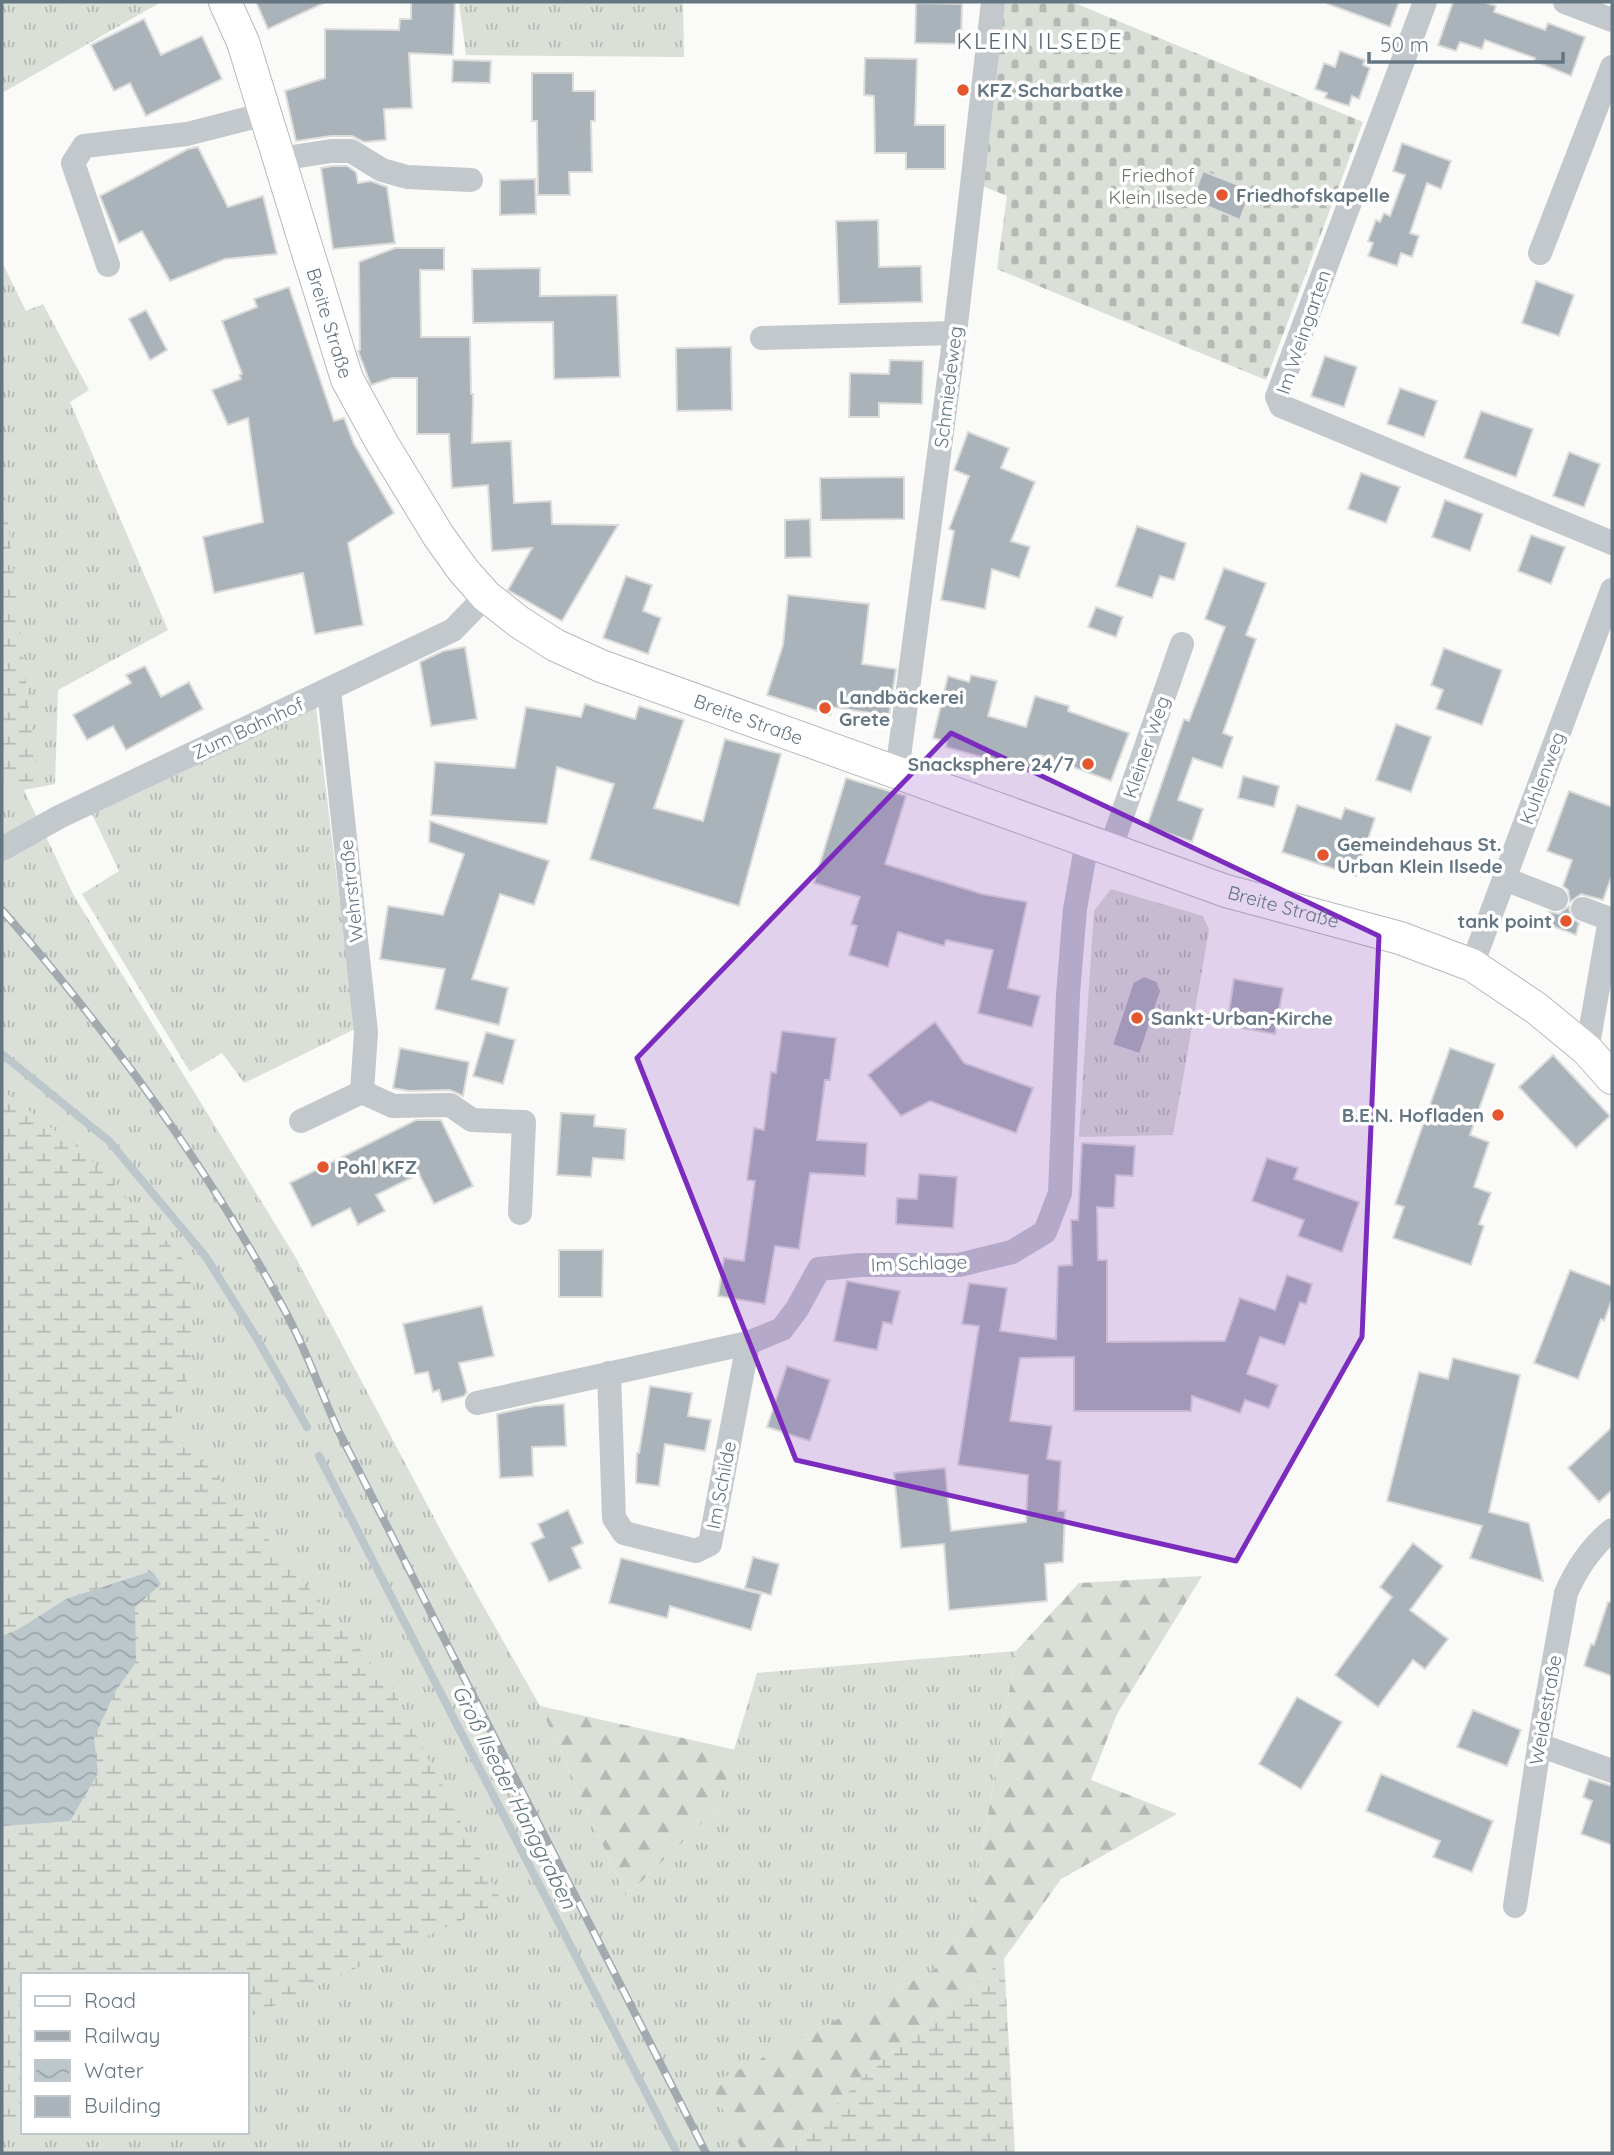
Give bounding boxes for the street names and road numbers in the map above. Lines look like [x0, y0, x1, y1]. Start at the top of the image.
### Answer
street label: Breite Straße [301, 265, 358, 381]
street label: Im Weingarten [1271, 267, 1335, 397]
street label: Schmiedeweg [929, 325, 967, 449]
street label: Breite Straße [691, 688, 806, 750]
street label: Zum Bahnhof [188, 692, 308, 764]
street label: Kleiner Weg [1117, 693, 1175, 801]
street label: Kuhlenweg [1514, 728, 1570, 828]
street label: Wehrstraße [334, 838, 368, 944]
street label: Breite Straße [1225, 880, 1342, 933]
street label: Im Schlage [870, 1249, 968, 1277]
street label: Im Schilde [701, 1439, 741, 1531]
street label: Weidestraße [1524, 1653, 1566, 1767]

